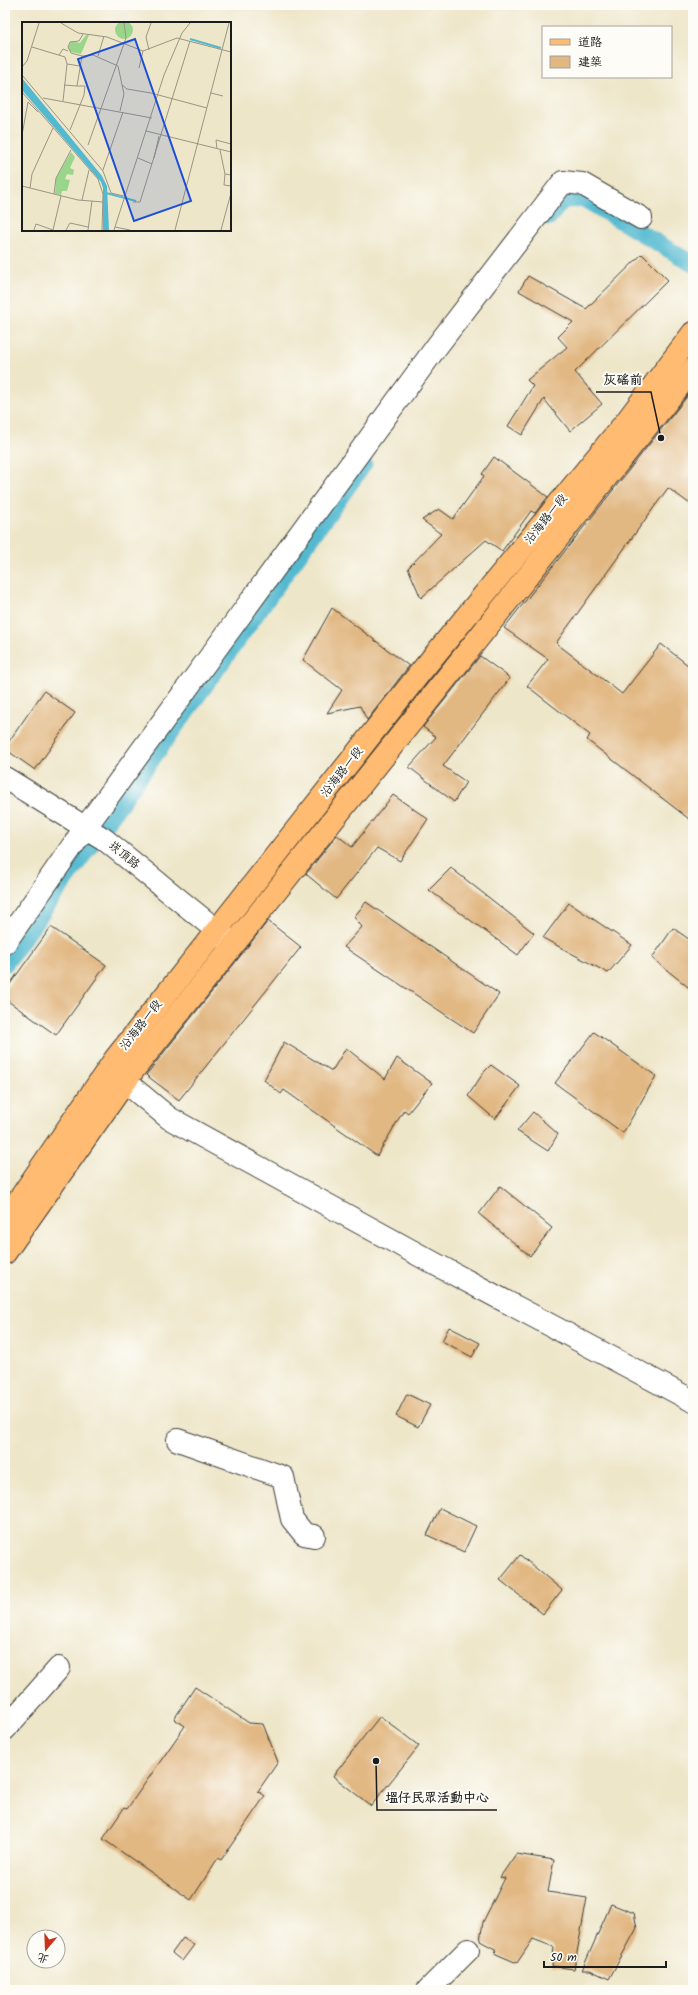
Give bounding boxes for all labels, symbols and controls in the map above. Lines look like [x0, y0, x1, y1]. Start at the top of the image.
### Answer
inset map [22, 22, 231, 231]
legend [542, 26, 672, 78]
text: 道路 [578, 33, 602, 52]
text: 建築 [578, 53, 602, 72]
callout: 灰磘前 [596, 367, 651, 392]
text: 灰磘前 [603, 370, 643, 391]
street label: 沿海路一段 [520, 490, 572, 548]
street label: 沿海路一段 [316, 743, 368, 801]
street label: 崁頂路 [104, 836, 144, 874]
street label: 沿海路一段 [115, 996, 167, 1054]
callout: 塭仔民眾活動中心 [377, 1785, 497, 1810]
text: 塭仔民眾活動中心 [385, 1788, 489, 1809]
north arrow [26, 1929, 66, 1969]
scale bar [544, 1943, 666, 1969]
text: 北 [35, 1947, 51, 1968]
text: 50 m [550, 1948, 577, 1967]

